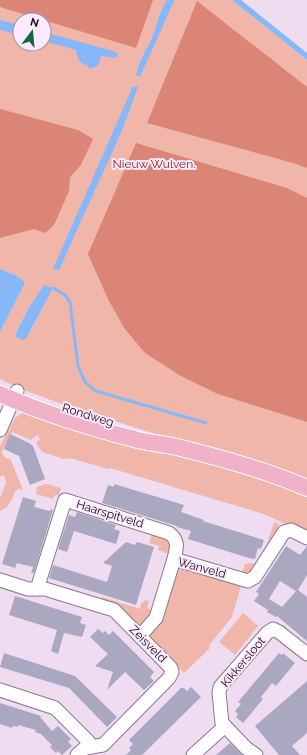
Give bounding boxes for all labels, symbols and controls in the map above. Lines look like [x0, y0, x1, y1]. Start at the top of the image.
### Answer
north arrow [12, 12, 52, 52]
text: N [29, 15, 40, 30]
park label: Nieuw Wulven. [113, 157, 195, 171]
street label: Rondweg [60, 401, 116, 429]
street label: Haarspitveld [75, 497, 145, 531]
street label: Wanveld [176, 555, 228, 581]
street label: Zeisveld [127, 623, 169, 665]
street label: Kikkersloot [218, 634, 268, 690]

